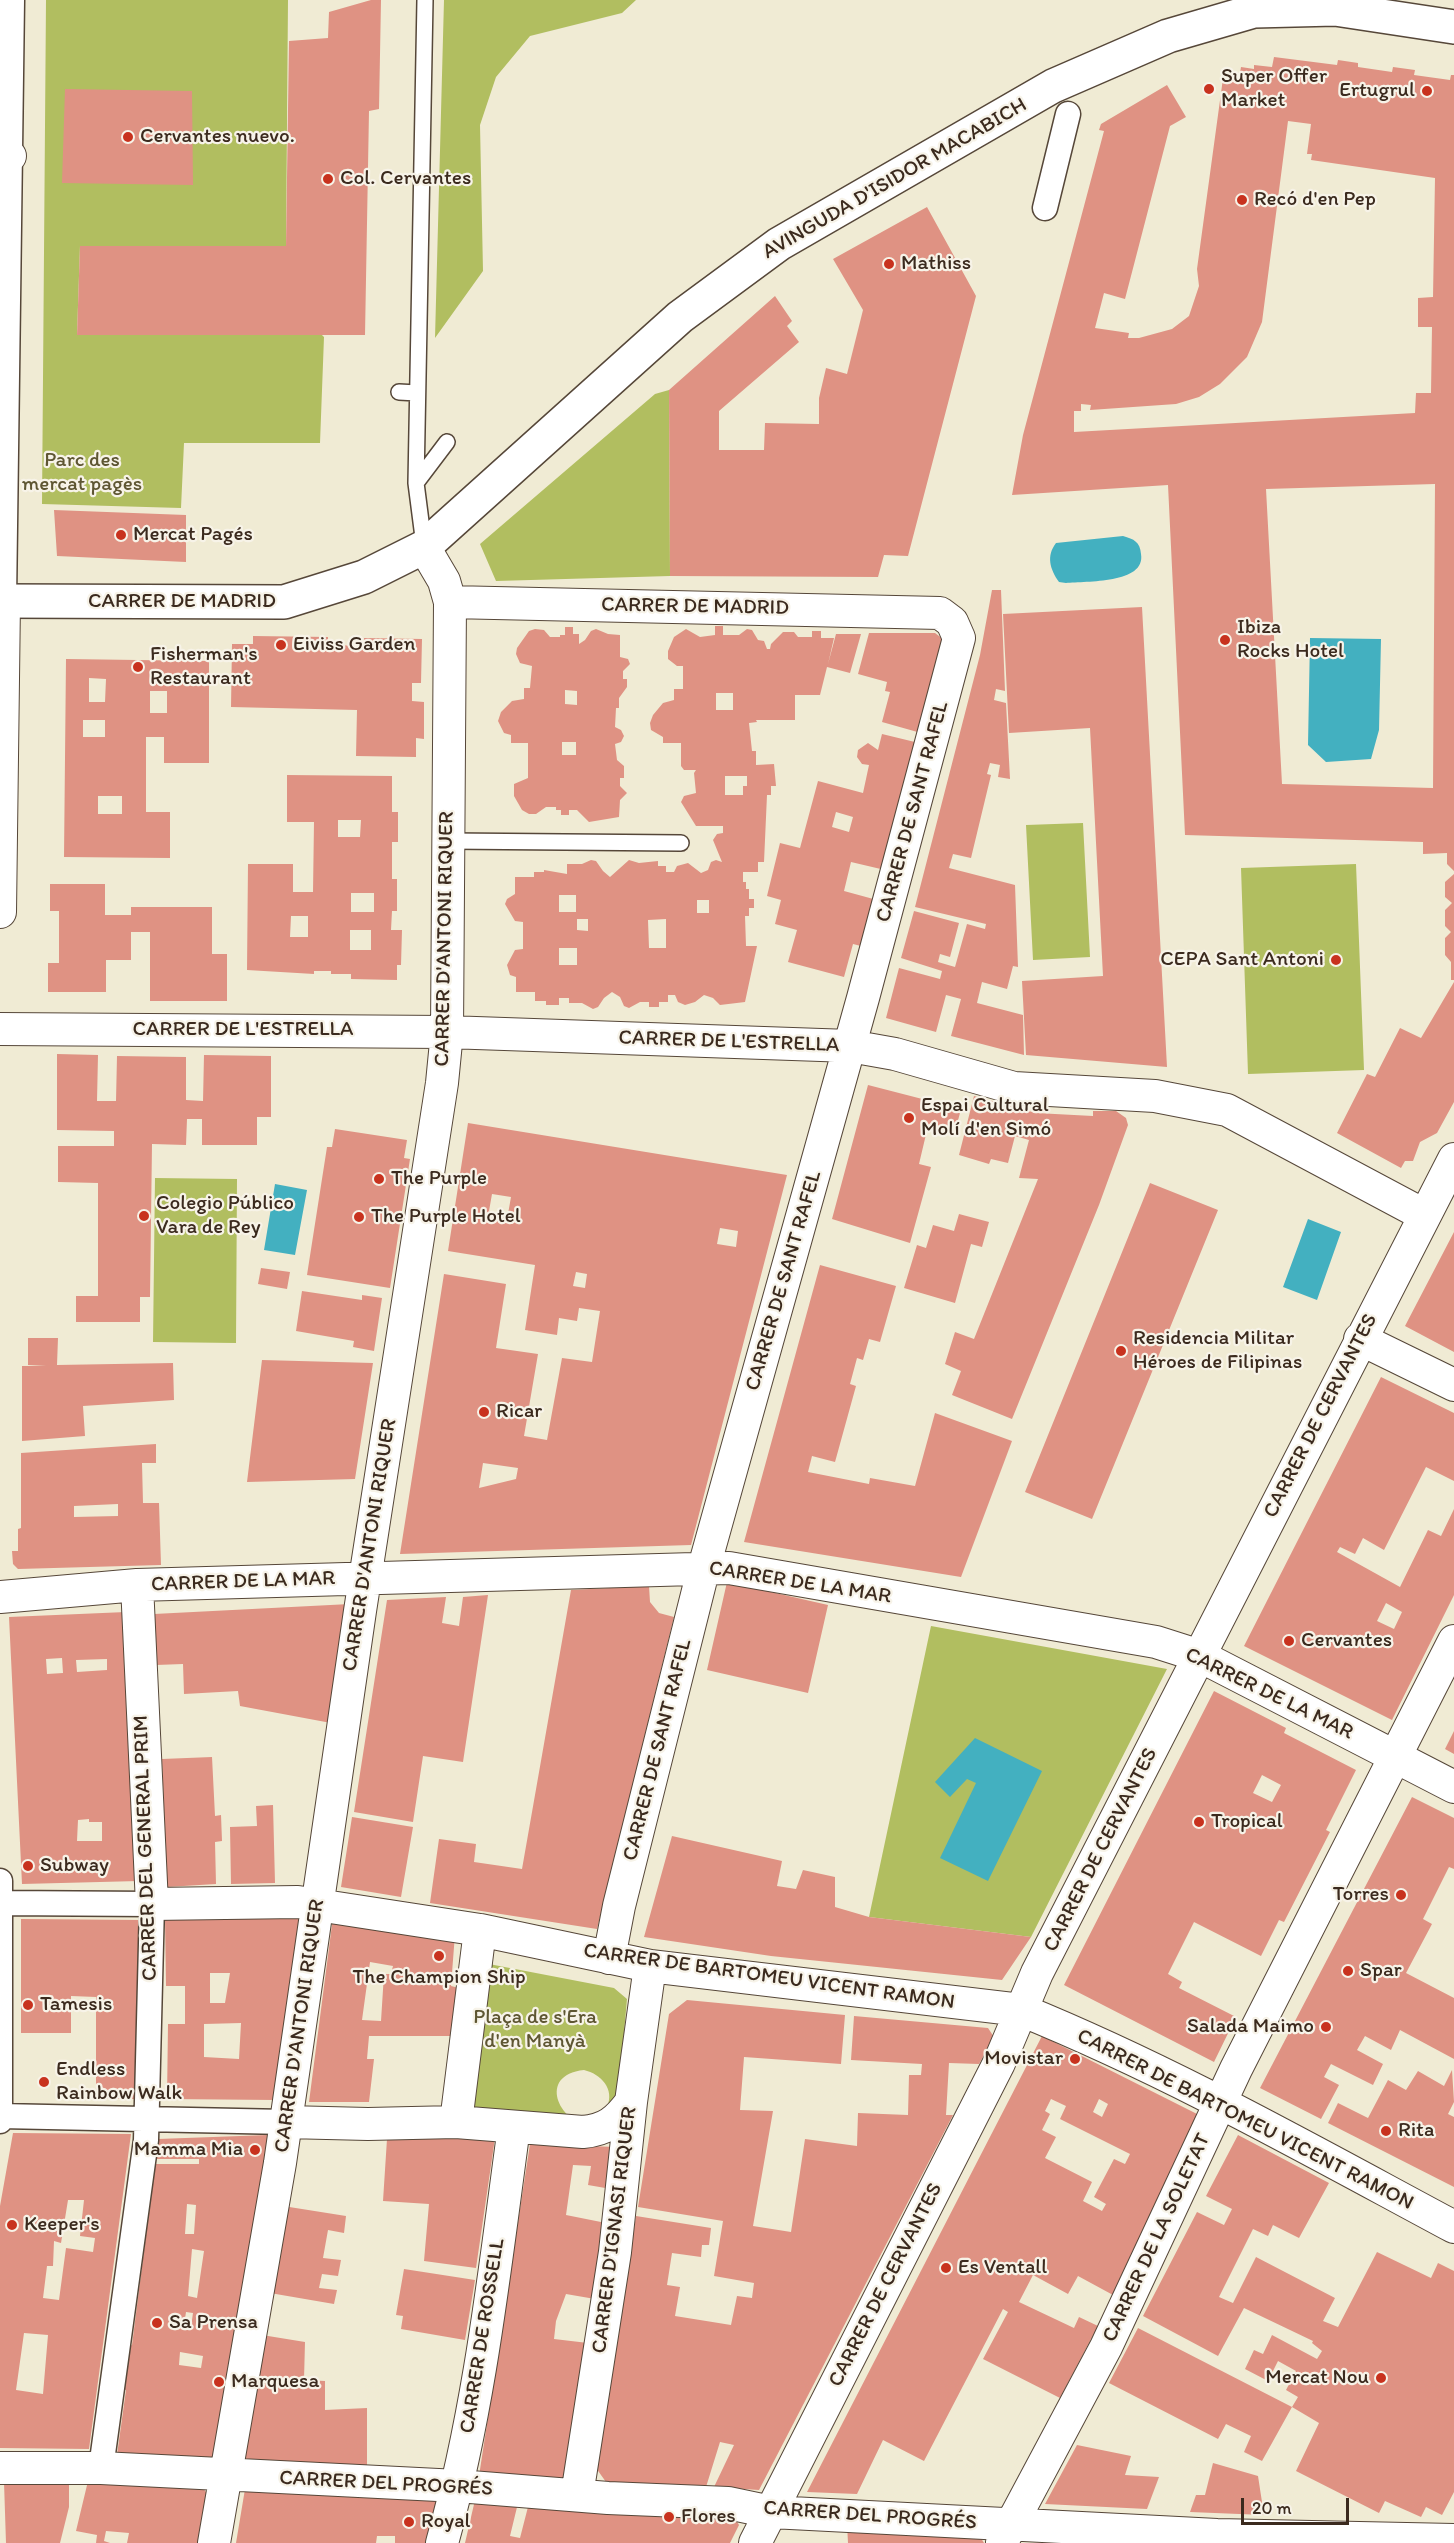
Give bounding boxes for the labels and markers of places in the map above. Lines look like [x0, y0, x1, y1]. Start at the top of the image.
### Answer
place label: Super Offer Market [1221, 64, 1327, 114]
place label: Ertugrul [1339, 78, 1415, 104]
marker: Super Offer Market [1202, 82, 1216, 96]
marker: Ertugrul [1420, 84, 1434, 98]
place label: Cervantes nuevo. [140, 124, 295, 150]
marker: Cervantes nuevo. [121, 130, 135, 144]
place label: Col. Cervantes [340, 166, 471, 192]
marker: Col. Cervantes [321, 172, 335, 186]
place label: Recó d'en Pep [1254, 187, 1376, 213]
marker: Recó d'en Pep [1235, 193, 1249, 207]
place label: Mathiss [901, 251, 971, 277]
marker: Mathiss [882, 257, 896, 271]
place label: Mercat Pagés [133, 522, 253, 548]
marker: Mercat Pagés [114, 528, 128, 542]
place label: Ibiza Rocks Hotel [1237, 615, 1344, 665]
place label: Eiviss Garden [293, 632, 415, 658]
marker: Ibiza Rocks Hotel [1218, 633, 1232, 647]
marker: Eiviss Garden [274, 638, 288, 652]
place label: Fisherman's Restaurant [150, 642, 258, 692]
marker: Fisherman's Restaurant [131, 660, 145, 674]
place label: CEPA Sant Antoni [1160, 947, 1324, 973]
marker: CEPA Sant Antoni [1329, 953, 1343, 967]
place label: Espai Cultural Molí d'en Simó [921, 1093, 1051, 1143]
marker: Espai Cultural Molí d'en Simó [902, 1111, 916, 1125]
place label: The Purple [391, 1166, 487, 1192]
marker: The Purple [372, 1172, 386, 1186]
place label: Colegio Público Vara de Rey [156, 1191, 294, 1241]
place label: The Purple Hotel [371, 1204, 521, 1230]
marker: Colegio Público Vara de Rey [137, 1209, 151, 1223]
marker: The Purple Hotel [352, 1210, 366, 1224]
place label: Residencia Militar Héroes de Filipinas [1133, 1326, 1302, 1376]
marker: Residencia Militar Héroes de Filipinas [1114, 1344, 1128, 1358]
place label: Ricar [496, 1399, 542, 1425]
marker: Ricar [477, 1405, 491, 1419]
place label: Cervantes [1301, 1628, 1392, 1654]
marker: Cervantes [1282, 1634, 1296, 1648]
place label: Tropical [1211, 1809, 1283, 1835]
marker: Tropical [1192, 1815, 1206, 1829]
place label: Subway [40, 1853, 109, 1879]
marker: Subway [21, 1859, 35, 1873]
place label: Torres [1333, 1882, 1389, 1908]
marker: Torres [1394, 1888, 1408, 1902]
marker: The Champion Ship [432, 1949, 446, 1963]
place label: Spar [1360, 1958, 1402, 1984]
marker: Spar [1341, 1964, 1355, 1978]
place label: The Champion Ship [352, 1965, 526, 1991]
place label: Tamesis [40, 1992, 112, 2018]
marker: Tamesis [21, 1998, 35, 2012]
place label: Salada Maimo [1187, 2014, 1314, 2040]
marker: Salada Maimo [1319, 2020, 1333, 2034]
place label: Movistar [984, 2046, 1063, 2072]
marker: Movistar [1068, 2052, 1082, 2066]
place label: Endless Rainbow Walk [56, 2057, 182, 2107]
marker: Endless Rainbow Walk [37, 2075, 51, 2089]
place label: Rita [1398, 2118, 1434, 2144]
marker: Rita [1379, 2124, 1393, 2138]
place label: Mamma Mia [134, 2137, 243, 2163]
marker: Mamma Mia [248, 2143, 262, 2157]
place label: Keeper's [24, 2212, 100, 2238]
marker: Keeper's [5, 2218, 19, 2232]
place label: Es Ventall [958, 2255, 1047, 2281]
marker: Es Ventall [939, 2261, 953, 2275]
place label: Sa Prensa [169, 2310, 258, 2336]
marker: Sa Prensa [150, 2316, 164, 2330]
place label: Mercat Nou [1265, 2365, 1369, 2391]
place label: Marquesa [231, 2369, 319, 2395]
marker: Mercat Nou [1374, 2371, 1388, 2385]
marker: Marquesa [212, 2375, 226, 2389]
place label: Flores [681, 2504, 736, 2530]
place label: Royal [421, 2509, 470, 2535]
marker: Flores [662, 2510, 676, 2524]
marker: Royal [402, 2515, 416, 2529]

